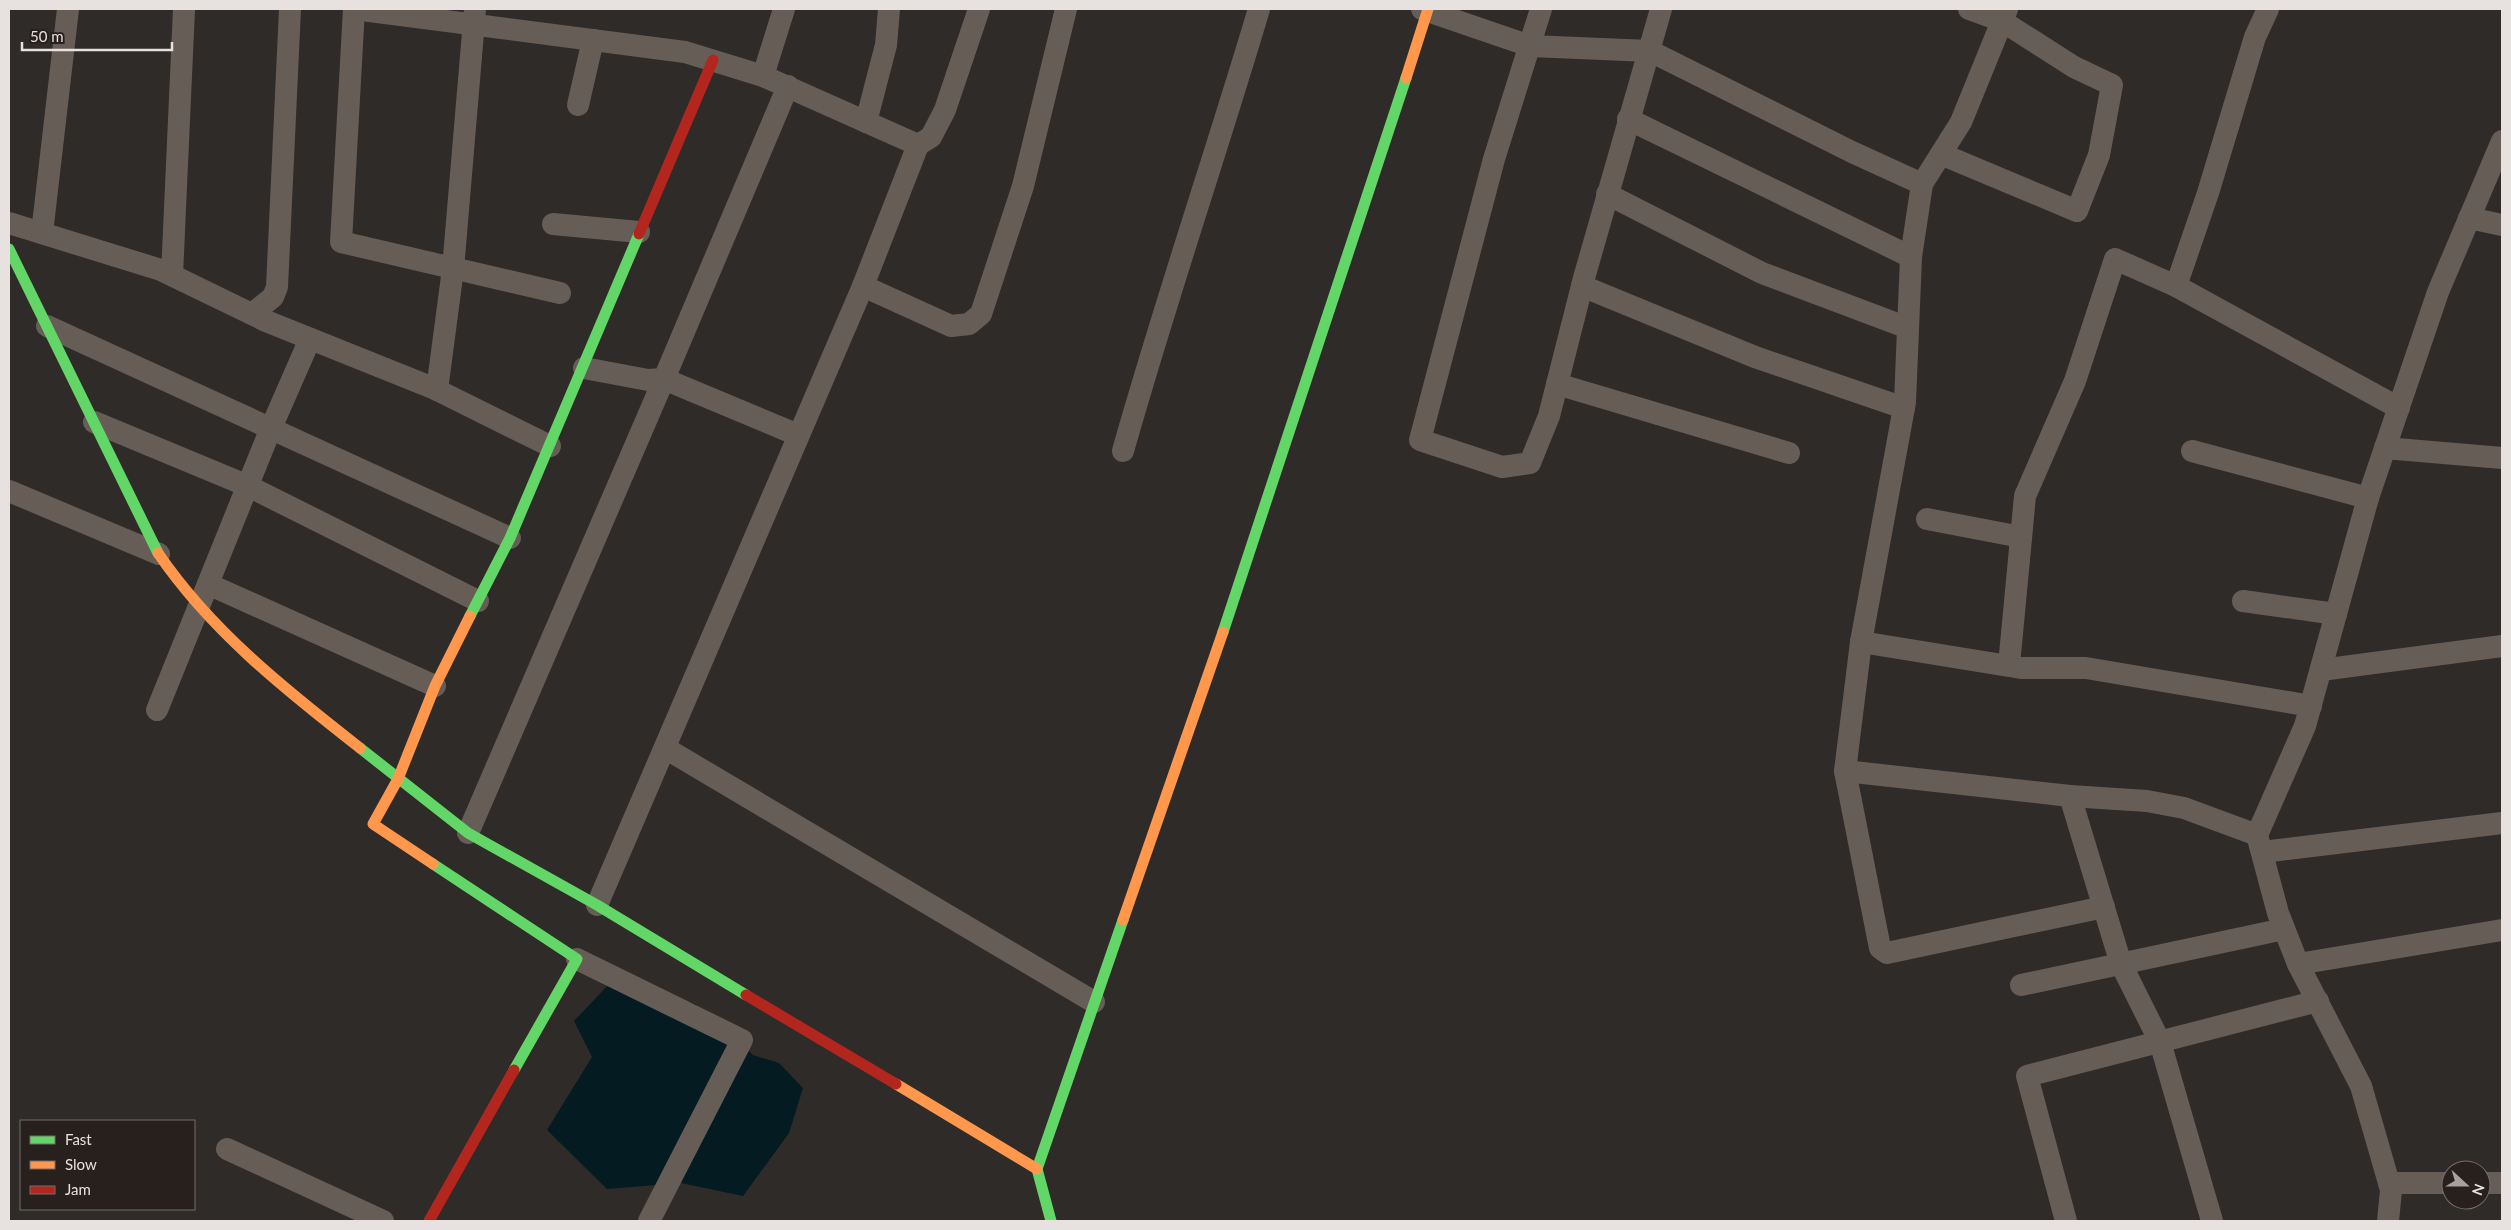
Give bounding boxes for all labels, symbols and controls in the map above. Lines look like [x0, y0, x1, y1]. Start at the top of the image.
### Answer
scale bar [22, 20, 172, 52]
text: 50 m [30, 27, 64, 45]
legend [20, 1120, 195, 1210]
text: Fast [65, 1130, 92, 1148]
text: Slow [65, 1155, 97, 1173]
north arrow [2441, 1160, 2491, 1210]
text: Jam [65, 1180, 91, 1198]
text: N [2469, 1182, 2488, 1198]

